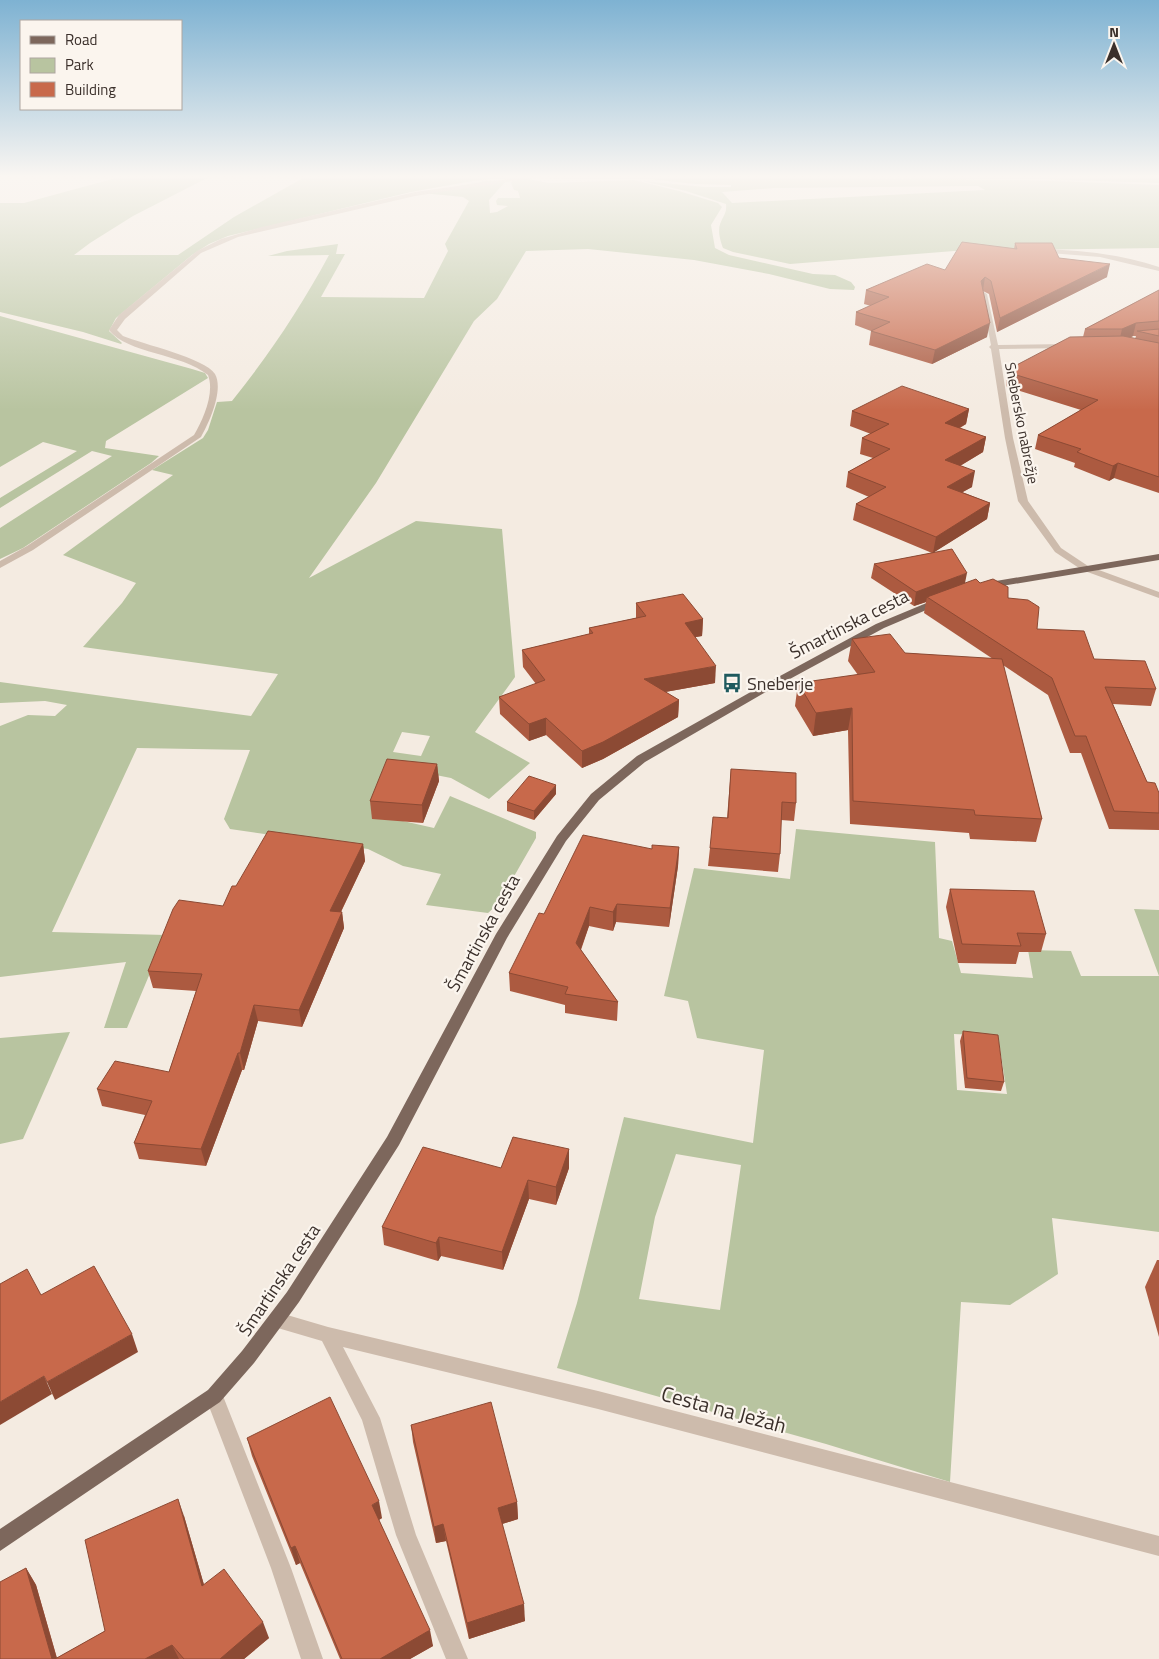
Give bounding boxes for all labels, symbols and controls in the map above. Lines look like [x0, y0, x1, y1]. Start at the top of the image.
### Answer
legend [20, 20, 182, 110]
north arrow [1089, 20, 1139, 70]
text: N [1109, 21, 1119, 42]
text: Road [65, 28, 97, 51]
text: Park [65, 53, 94, 76]
text: Building [65, 78, 116, 101]
street label: Snebersko nabrežje [999, 360, 1045, 486]
street label: Šmartinska cesta [785, 582, 913, 666]
place label: Sneberje [747, 670, 813, 697]
bus stop icon: Sneberje [721, 672, 743, 694]
street label: Šmartinska cesta [440, 869, 526, 997]
street label: Šmartinska cesta [231, 1218, 327, 1342]
street label: Cesta na Ježah [658, 1377, 790, 1441]

